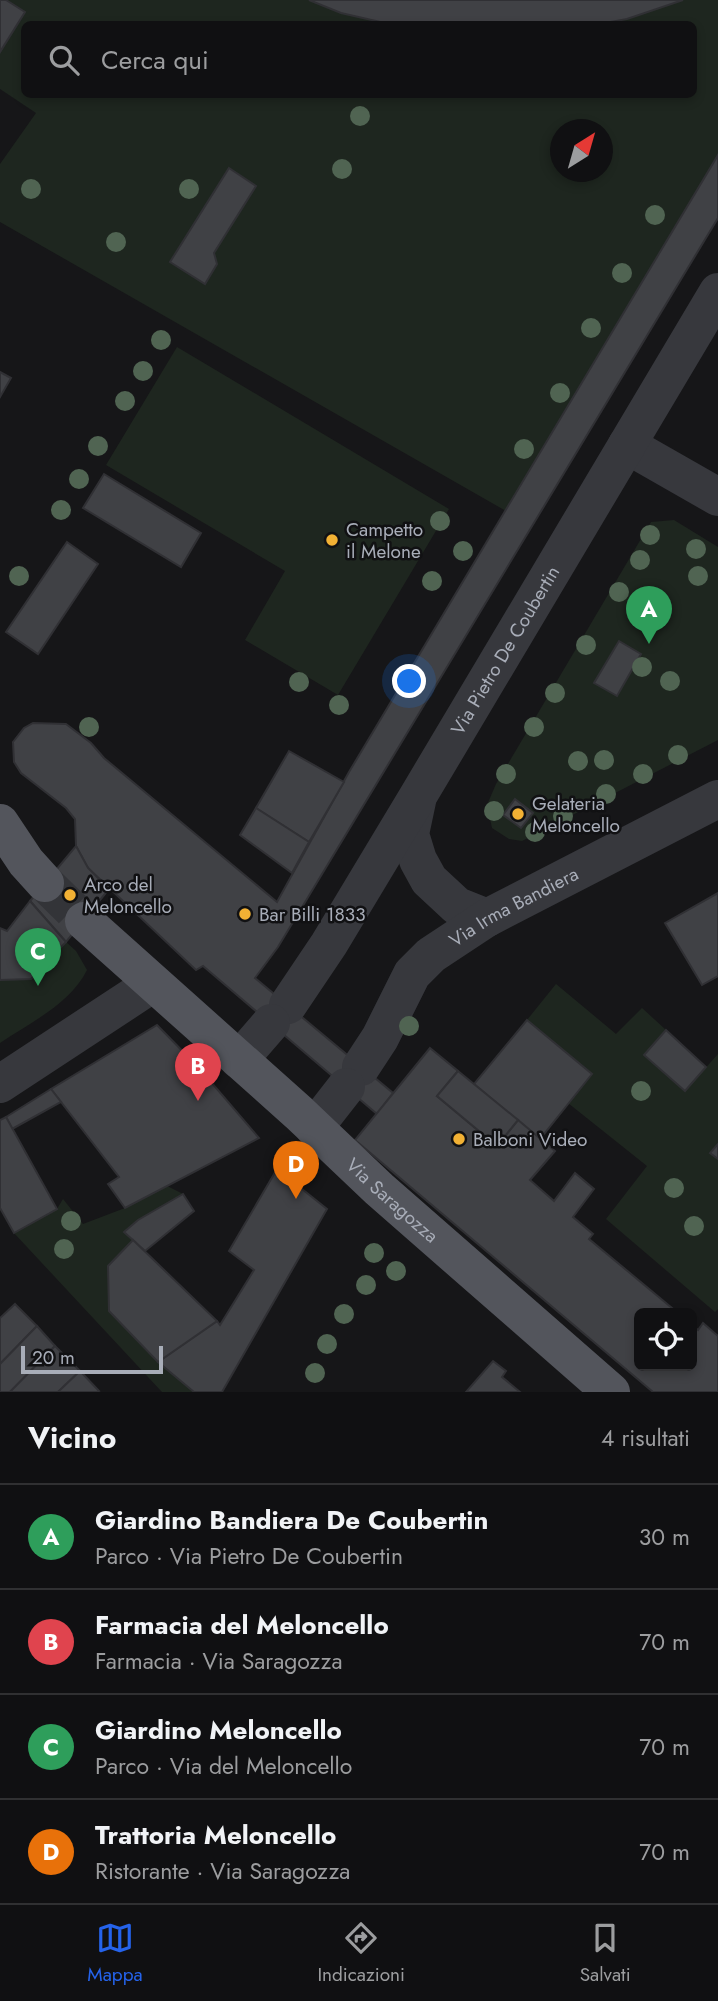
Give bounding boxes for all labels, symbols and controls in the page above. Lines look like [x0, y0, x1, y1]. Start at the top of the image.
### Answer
search box [21, 21, 697, 98]
icon: search [45, 41, 83, 79]
text: Cerca qui [101, 41, 209, 79]
north arrow [550, 119, 613, 182]
place label: Campetto il Melone [346, 516, 423, 565]
marker: Campetto il Melone [324, 532, 340, 548]
street label: Via Pietro De Coubertin [444, 561, 566, 740]
pin: A [626, 586, 672, 644]
your location [392, 664, 426, 698]
place label: Gelateria Meloncello [532, 790, 620, 839]
marker: Gelateria Meloncello [510, 806, 526, 822]
street label: Via Irma Bandiera [444, 860, 583, 954]
place label: Arco del Meloncello [84, 871, 172, 920]
marker: Arco del Meloncello [62, 887, 78, 903]
place label: Bar Billi 1833 [259, 901, 366, 928]
marker: Bar Billi 1833 [237, 906, 253, 922]
pin: C [15, 928, 61, 986]
pin: B [175, 1043, 221, 1101]
place label: Balboni Video [473, 1126, 587, 1153]
marker: Balboni Video [451, 1131, 467, 1147]
pin: D [273, 1141, 319, 1199]
street label: Via Saragozza [340, 1152, 444, 1249]
map controls [634, 1308, 697, 1371]
button: locate [634, 1308, 697, 1371]
scale bar [21, 1343, 163, 1375]
text: 20 m [32, 1344, 75, 1371]
text: Vicino [28, 1416, 116, 1459]
text: 4 risultati [601, 1421, 690, 1455]
text: Giardino Bandiera De Coubertin [95, 1501, 488, 1539]
text: A [43, 1520, 59, 1554]
text: 30 m [639, 1520, 690, 1554]
text: Parco · Via Pietro De Coubertin [95, 1539, 403, 1573]
text: Farmacia del Meloncello [95, 1606, 389, 1644]
text: B [43, 1625, 59, 1659]
text: 70 m [639, 1625, 690, 1659]
text: Farmacia · Via Saragozza [95, 1644, 342, 1678]
text: Giardino Meloncello [95, 1711, 342, 1749]
text: C [43, 1730, 59, 1764]
text: 70 m [639, 1730, 690, 1764]
text: Parco · Via del Meloncello [95, 1749, 352, 1783]
text: Trattoria Meloncello [95, 1816, 336, 1854]
text: D [43, 1835, 59, 1869]
text: 70 m [639, 1835, 690, 1869]
text: Ristorante · Via Saragozza [95, 1854, 350, 1888]
tab: Mappa [87, 1919, 143, 1988]
tab: Indicazioni [317, 1919, 405, 1988]
tab: Salvati [580, 1919, 631, 1988]

